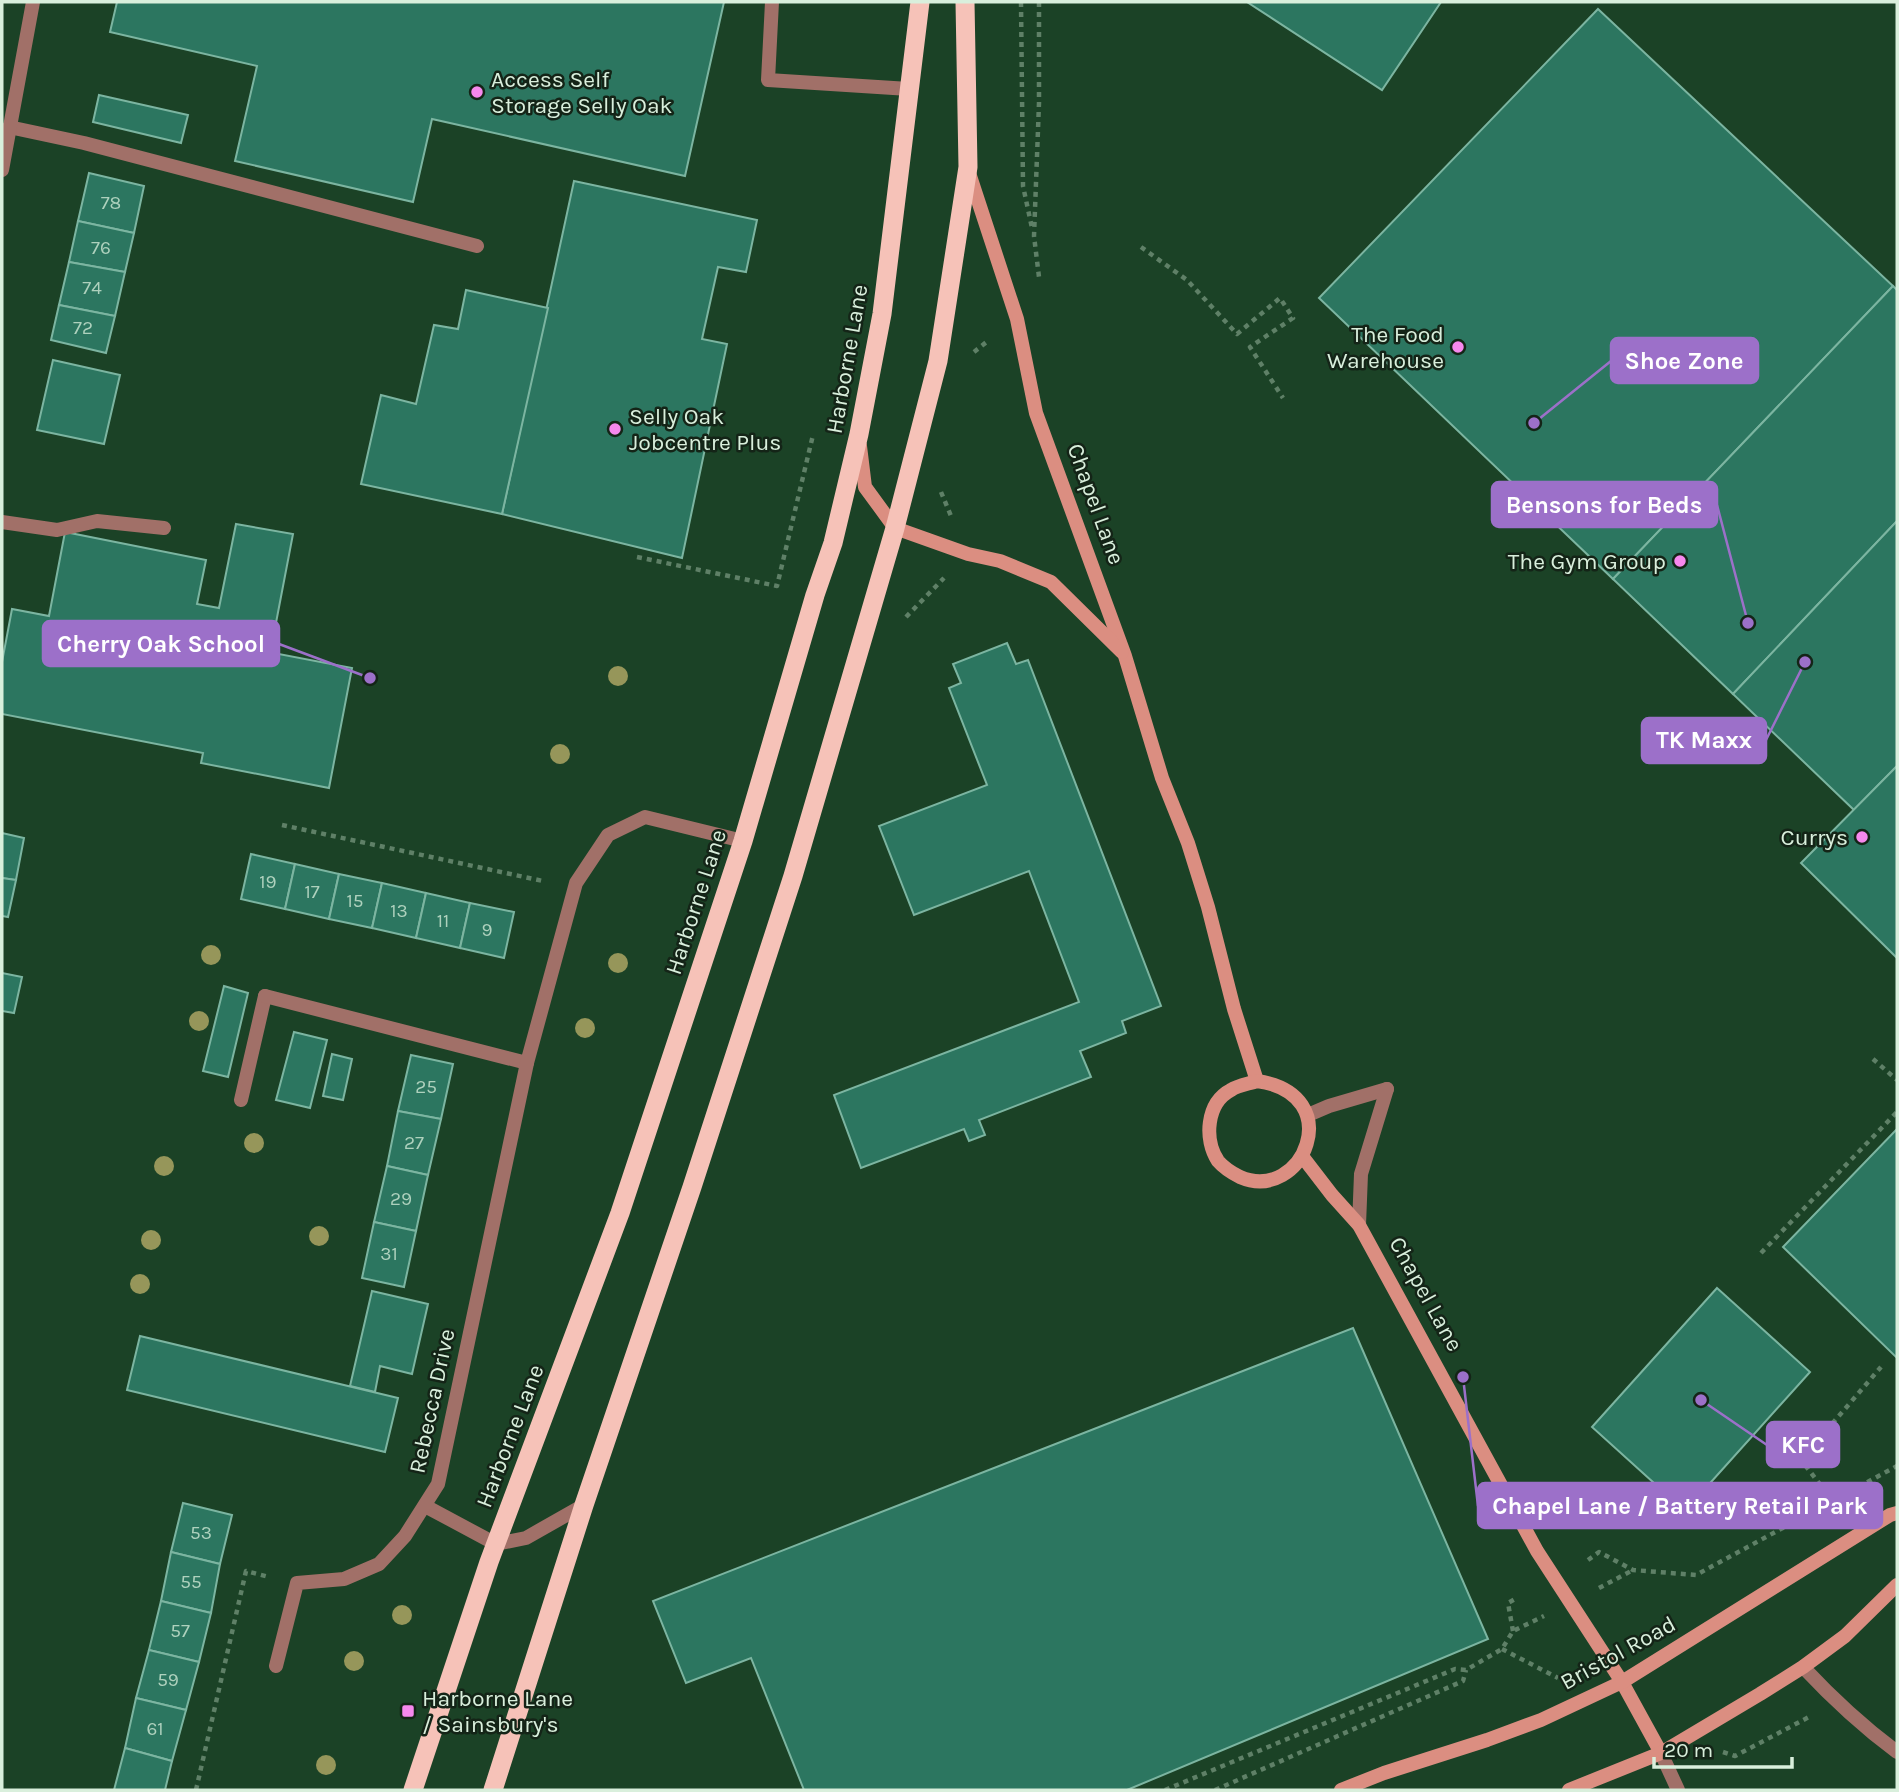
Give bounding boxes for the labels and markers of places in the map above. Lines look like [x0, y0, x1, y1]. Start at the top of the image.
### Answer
place label: Access Self Storage Selly Oak [491, 66, 673, 119]
marker: Access Self Storage Selly Oak [469, 84, 485, 100]
place label: The Food Warehouse [1327, 321, 1444, 374]
callout: Shoe Zone [1611, 338, 1758, 383]
marker: The Food Warehouse [1450, 339, 1466, 355]
place label: Selly Oak Jobcentre Plus [629, 403, 781, 456]
marker: Selly Oak Jobcentre Plus [607, 421, 623, 437]
callout: Bensons for Beds [1492, 482, 1717, 527]
place label: The Gym Group [1508, 548, 1666, 575]
marker: The Gym Group [1672, 553, 1688, 569]
callout: Cherry Oak School [43, 621, 279, 666]
callout: TK Maxx [1642, 718, 1766, 763]
place label: Currys [1781, 824, 1848, 851]
marker: Currys [1854, 829, 1870, 845]
callout: KFC [1767, 1422, 1839, 1467]
callout: Chapel Lane / Battery Retail Park [1478, 1483, 1882, 1528]
place label: Harborne Lane / Sainsbury's [422, 1685, 573, 1738]
marker: Harborne Lane / Sainsbury's [400, 1703, 416, 1719]

